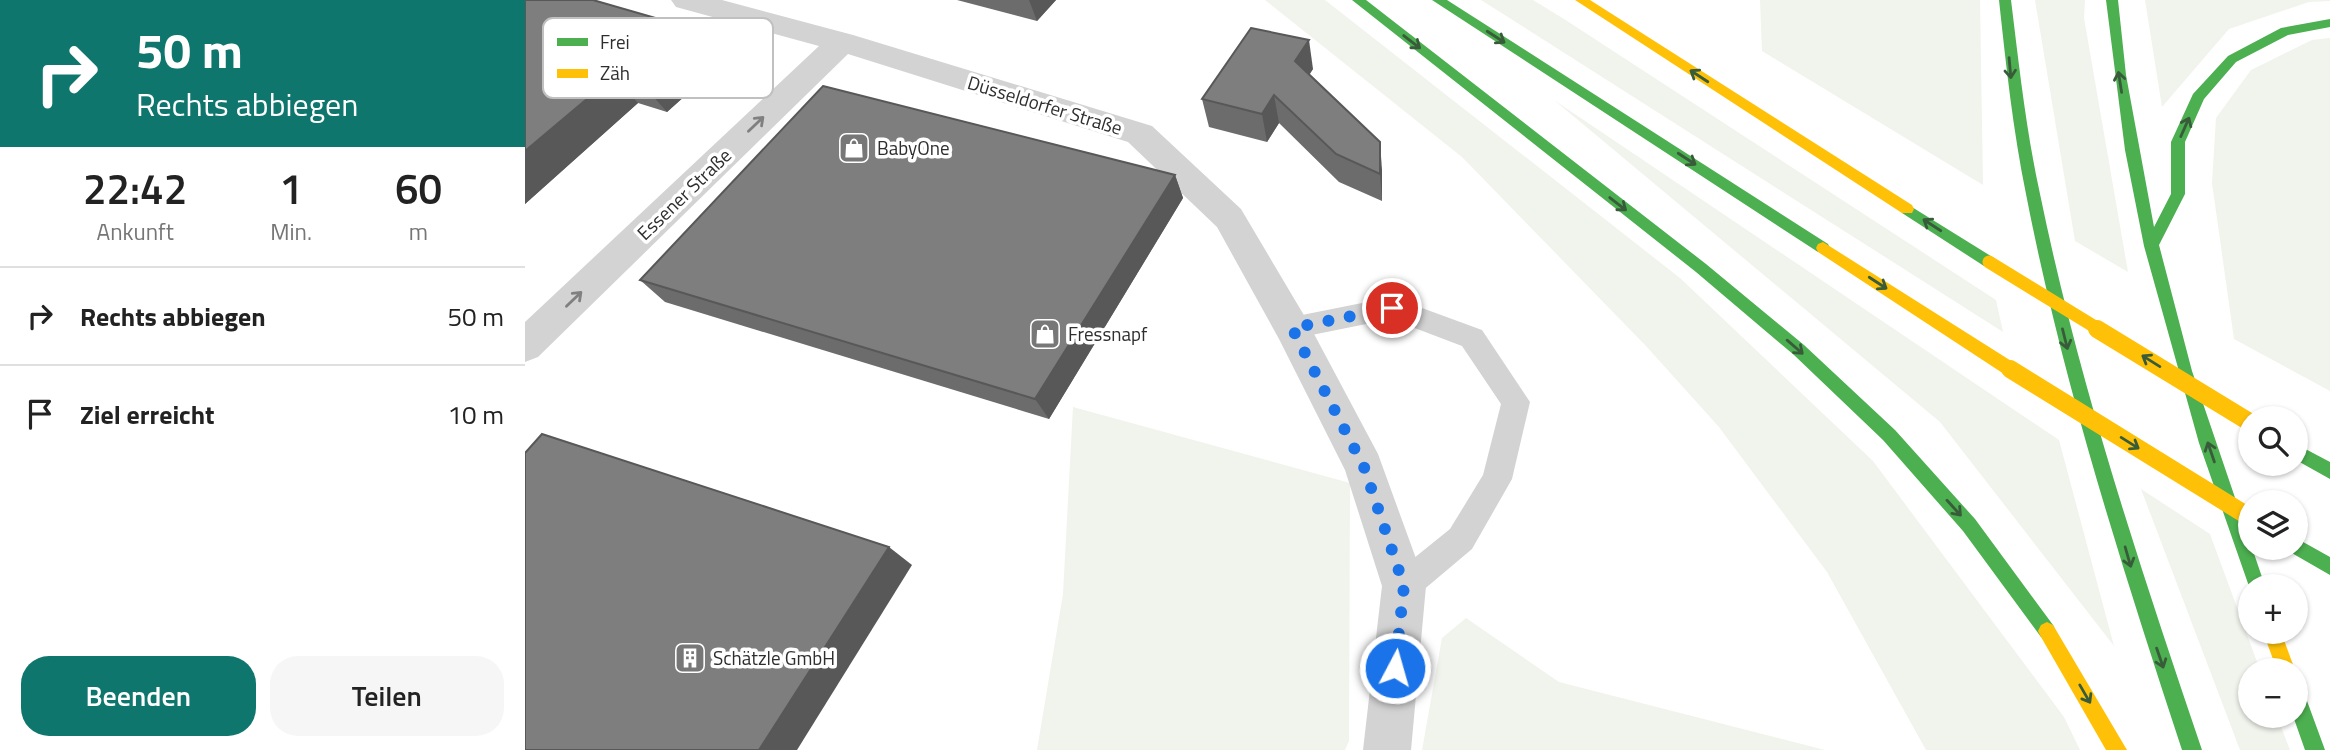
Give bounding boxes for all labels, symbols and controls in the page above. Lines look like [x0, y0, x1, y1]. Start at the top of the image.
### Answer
text: 50 m [136, 12, 243, 87]
legend [543, 18, 773, 98]
text: Frei [600, 27, 630, 56]
icon: right [21, 28, 112, 119]
one-way arrow [1485, 30, 1505, 44]
one-way arrow [1402, 34, 1420, 49]
one-way arrow [2004, 56, 2017, 79]
text: Zäh [600, 58, 630, 87]
street label: Düsseldorfer Straße [964, 67, 1126, 142]
one-way arrow [1689, 69, 1709, 83]
one-way arrow [2113, 72, 2126, 94]
text: Rechts abbiegen [136, 80, 358, 128]
one-way arrow [747, 116, 764, 133]
one-way arrow [2179, 117, 2192, 138]
shop icon: BabyOne [837, 131, 871, 165]
place label: BabyOne [877, 133, 950, 162]
street label: Essener Straße [630, 141, 738, 246]
one-way arrow [1677, 153, 1697, 167]
text: 22:42 [83, 156, 187, 220]
text: 1 [279, 156, 303, 220]
text: 60 [395, 156, 442, 220]
one-way arrow [1608, 196, 1627, 211]
text: Ankunft [96, 214, 174, 249]
text: Min. [270, 214, 312, 249]
text: m [409, 214, 428, 249]
one-way arrow [1922, 218, 1942, 232]
one-way arrow [1868, 276, 1887, 290]
pin [1362, 278, 1422, 338]
icon: arrive [1373, 289, 1411, 327]
one-way arrow [565, 290, 582, 307]
icon: right [21, 297, 59, 335]
text: Rechts abbiegen [80, 297, 266, 336]
text: 50 m [447, 297, 504, 336]
shop icon: Fressnapf [1028, 317, 1062, 351]
place label: Fressnapf [1068, 319, 1148, 348]
one-way arrow [2060, 327, 2073, 349]
one-way arrow [1786, 339, 1804, 355]
one-way arrow [2141, 354, 2161, 368]
icon: arrive [21, 395, 59, 433]
text: Ziel erreicht [80, 395, 215, 434]
text: 10 m [447, 395, 504, 434]
map controls [2238, 406, 2308, 728]
button: search [2238, 406, 2308, 476]
one-way arrow [2120, 437, 2140, 451]
one-way arrow [2203, 441, 2216, 463]
button: layers [2238, 490, 2308, 560]
one-way arrow [1946, 499, 1962, 517]
one-way arrow [2122, 546, 2135, 568]
button: + [2238, 574, 2308, 644]
position arrow [1358, 631, 1432, 705]
building icon: Schätzle GmbH [673, 641, 707, 675]
place label: Schätzle GmbH [713, 643, 835, 672]
one-way arrow [2155, 647, 2167, 669]
button: Beenden [21, 656, 256, 736]
button: Teilen [270, 656, 504, 736]
button: − [2238, 658, 2308, 728]
one-way arrow [2079, 683, 2092, 704]

